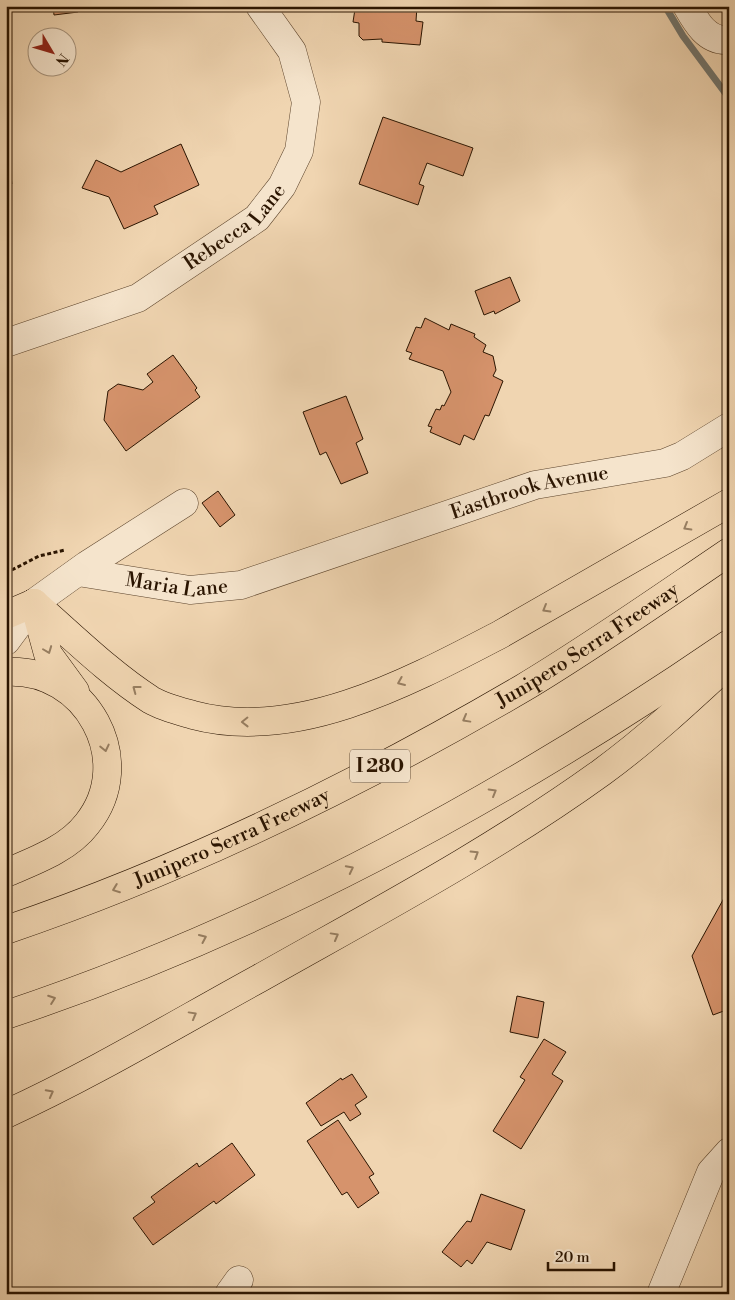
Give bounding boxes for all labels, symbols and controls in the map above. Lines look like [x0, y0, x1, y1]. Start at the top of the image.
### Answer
north arrow [28, 28, 78, 78]
text: N [51, 49, 72, 69]
street label: Rebecca Lane [179, 179, 291, 276]
street label: Eastbrook Avenue [447, 460, 610, 525]
one-way arrow [683, 521, 692, 531]
street label: Maria Lane [124, 567, 229, 603]
street label: Junipero Serra Freeway [491, 577, 684, 714]
one-way arrow [542, 602, 551, 612]
one-way arrow [42, 645, 52, 654]
one-way arrow [397, 676, 406, 687]
one-way arrow [133, 686, 142, 694]
one-way arrow [462, 713, 471, 723]
one-way arrow [241, 717, 248, 727]
one-way arrow [99, 744, 110, 752]
road number: I 280 [350, 749, 410, 782]
street label: Junipero Serra Freeway [129, 783, 334, 894]
one-way arrow [488, 788, 497, 798]
one-way arrow [469, 851, 479, 860]
one-way arrow [345, 866, 354, 876]
one-way arrow [112, 883, 120, 893]
one-way arrow [329, 932, 338, 942]
one-way arrow [198, 934, 207, 944]
one-way arrow [48, 995, 56, 1005]
one-way arrow [187, 1011, 196, 1021]
one-way arrow [45, 1089, 54, 1099]
scale bar [548, 1240, 614, 1272]
text: 20 m [555, 1248, 590, 1267]

